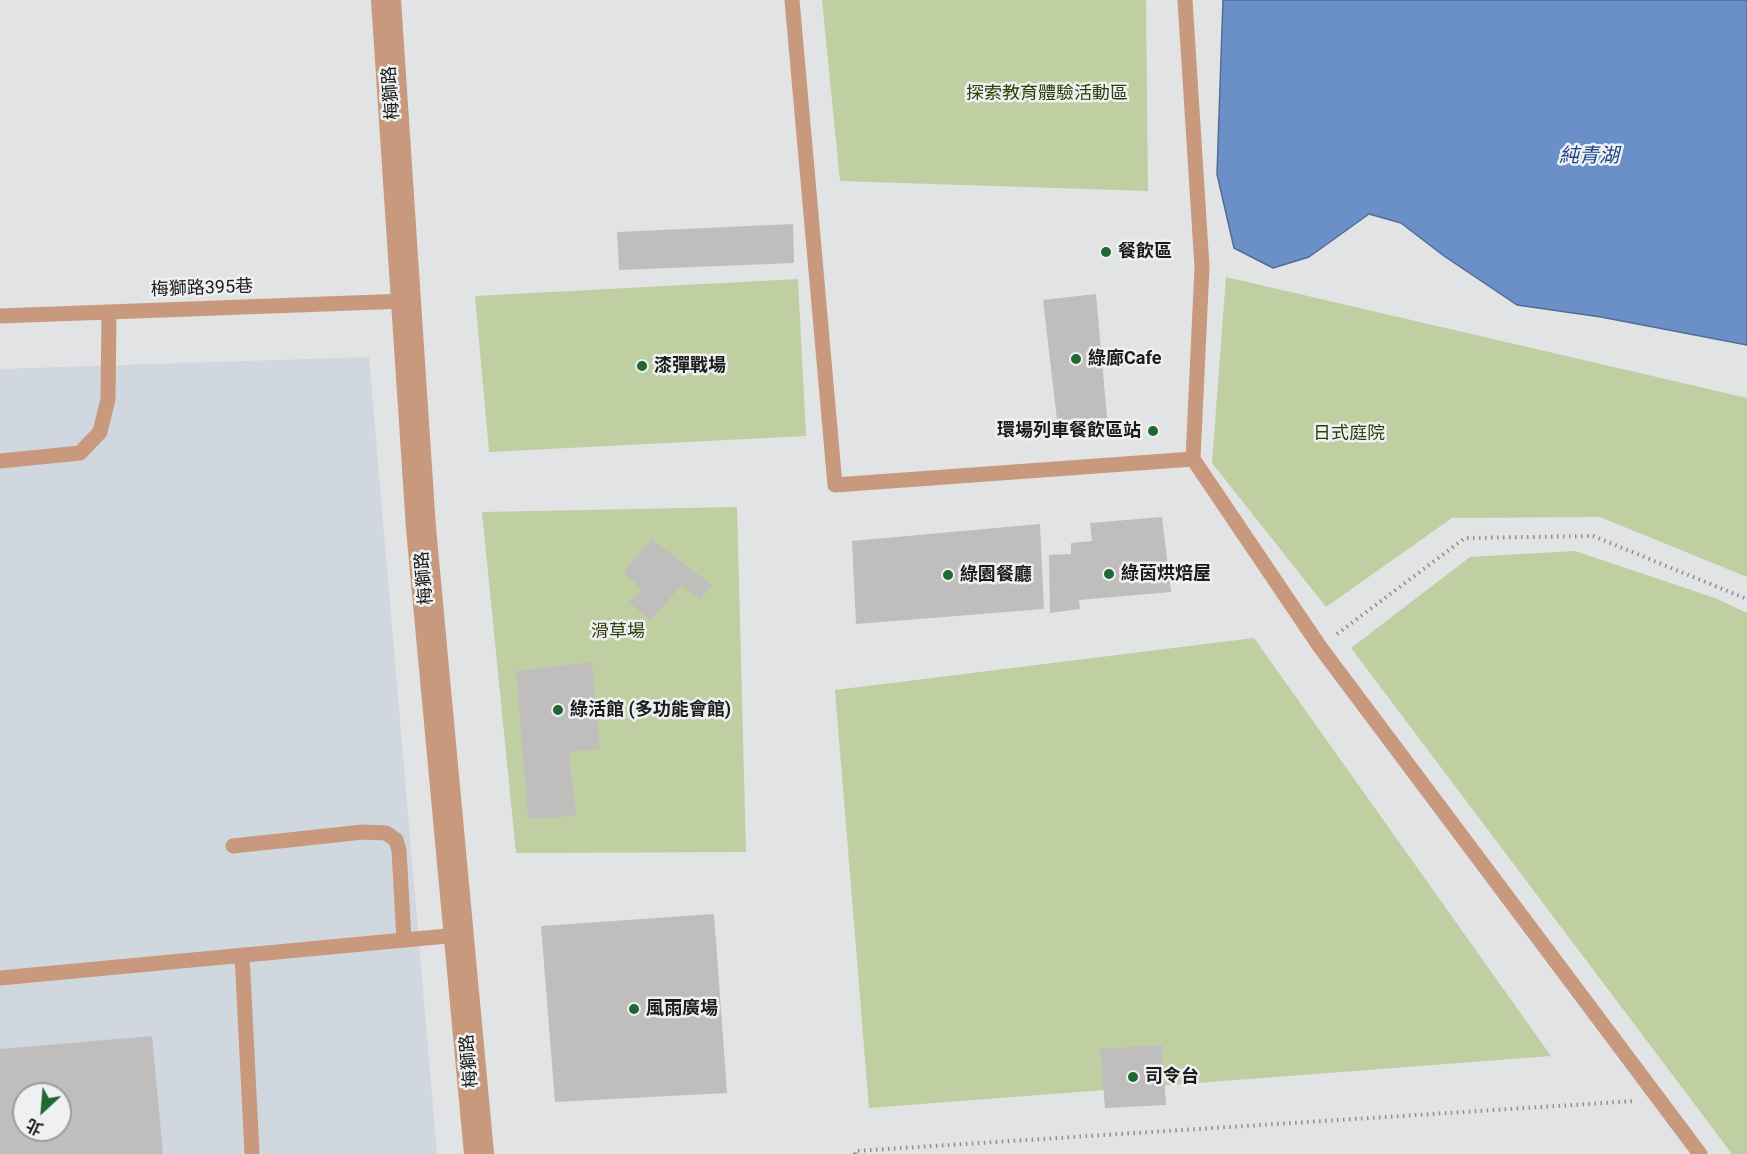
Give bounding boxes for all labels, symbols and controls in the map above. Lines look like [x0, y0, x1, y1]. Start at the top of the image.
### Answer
street label: 梅獅路 [379, 65, 405, 121]
park label: 探索教育體驗活動區 [966, 83, 1128, 105]
water label: 純青湖 [1559, 145, 1619, 169]
place label: 餐飲區 [1118, 241, 1172, 263]
marker: 餐飲區 [1099, 245, 1113, 259]
street label: 梅獅路395巷 [150, 276, 254, 302]
place label: 綠廊Cafe [1088, 348, 1161, 370]
marker: 綠廊Cafe [1069, 352, 1083, 366]
place label: 漆彈戰場 [654, 355, 726, 377]
marker: 漆彈戰場 [635, 359, 649, 373]
place label: 環場列車餐飲區站 [997, 420, 1141, 442]
park label: 日式庭院 [1313, 423, 1385, 445]
marker: 環場列車餐飲區站 [1146, 424, 1160, 438]
street label: 梅獅路 [412, 550, 438, 606]
place label: 綠茵烘焙屋 [1121, 563, 1211, 585]
place label: 綠園餐廳 [960, 564, 1032, 586]
marker: 綠茵烘焙屋 [1102, 567, 1116, 581]
marker: 綠園餐廳 [941, 568, 955, 582]
park label: 滑草場 [591, 621, 645, 643]
place label: 綠活館 (多功能會館) [570, 699, 731, 721]
marker: 綠活館 (多功能會館) [551, 703, 565, 717]
place label: 風雨廣場 [646, 998, 718, 1020]
marker: 風雨廣場 [627, 1002, 641, 1016]
street label: 梅獅路 [457, 1033, 483, 1089]
place label: 司令台 [1145, 1066, 1199, 1088]
marker: 司令台 [1126, 1070, 1140, 1084]
north arrow [12, 1082, 72, 1142]
text: 北 [23, 1115, 46, 1139]

